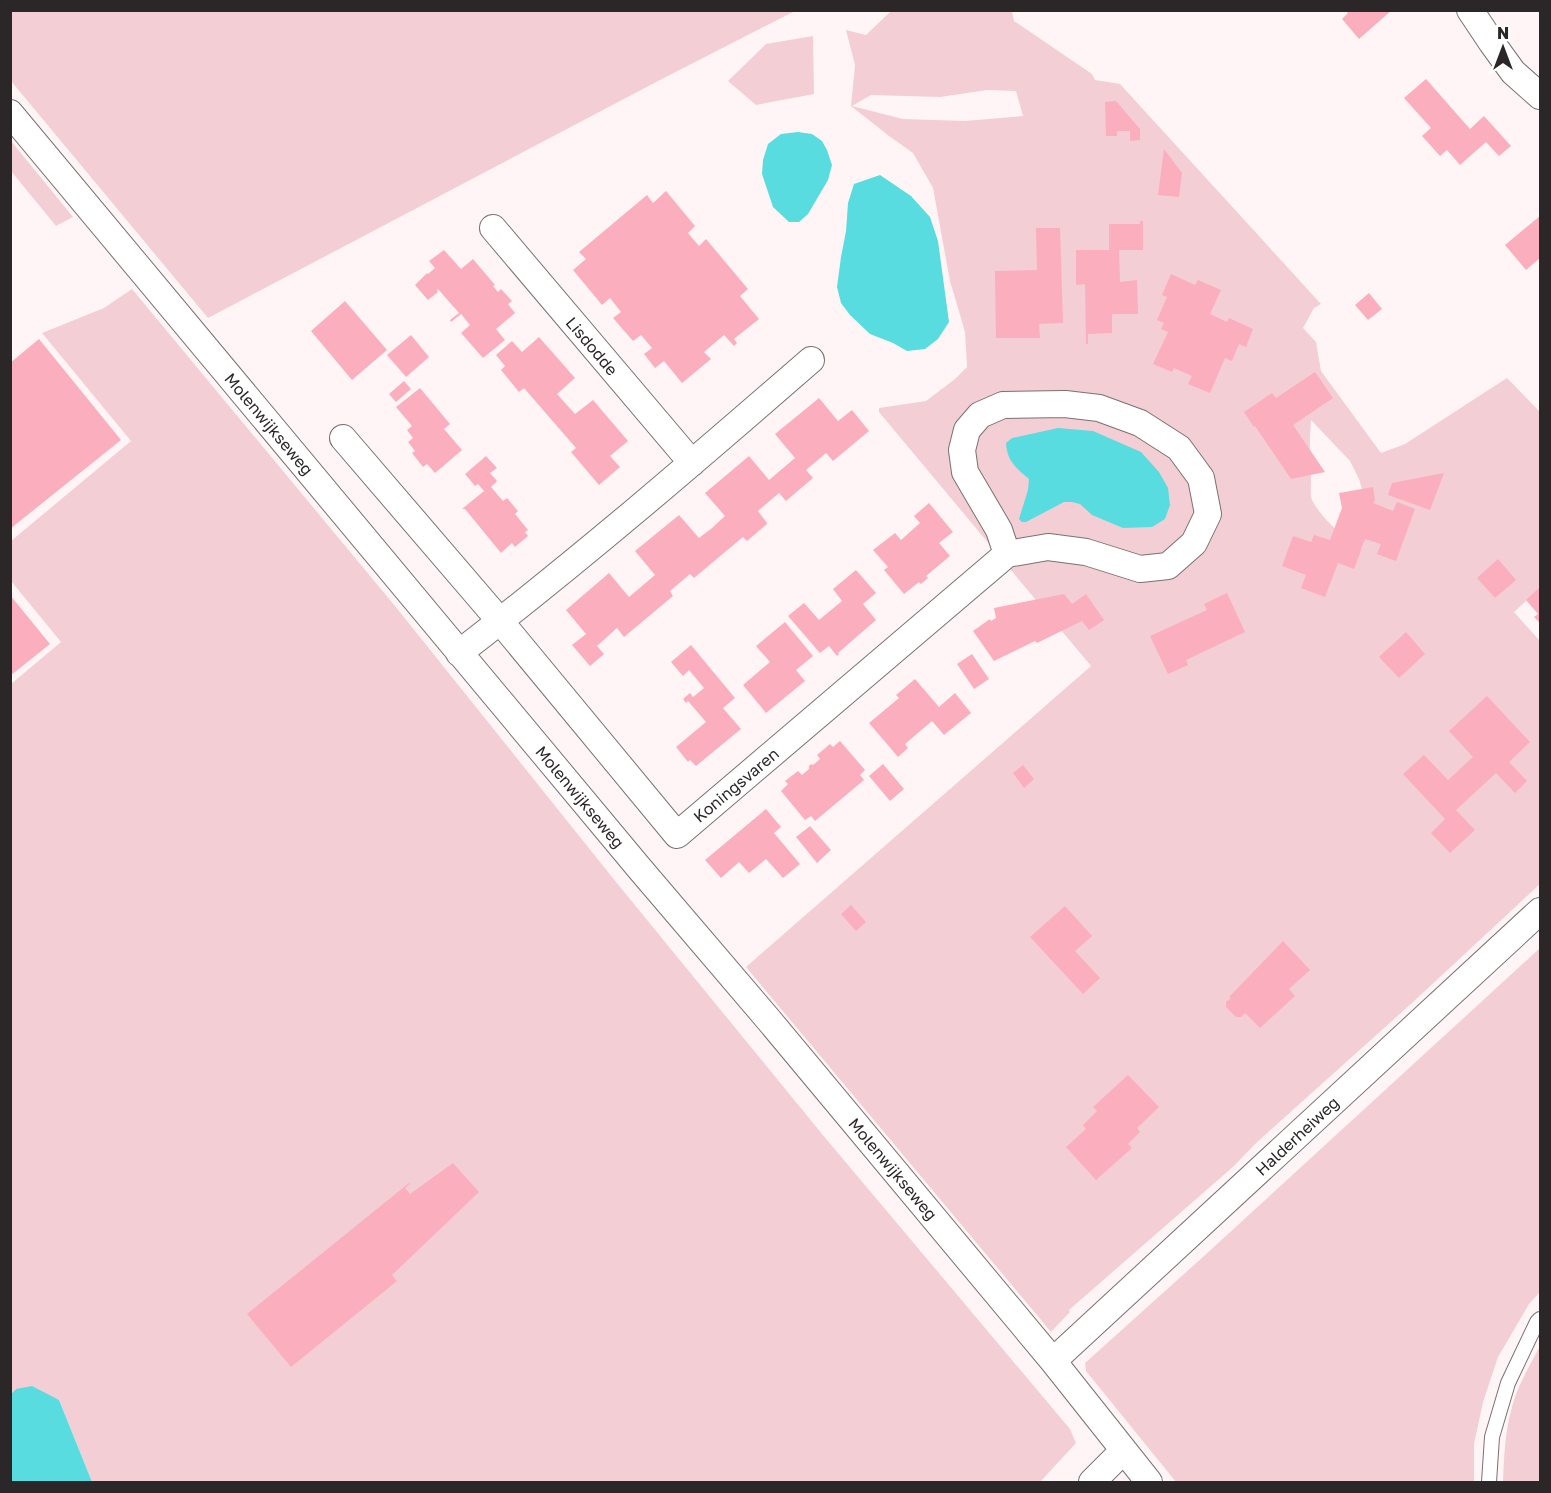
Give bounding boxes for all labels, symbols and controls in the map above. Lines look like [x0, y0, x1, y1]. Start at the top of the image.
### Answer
north arrow [1473, 18, 1533, 78]
text: N [1497, 23, 1509, 43]
street label: Lisdodde [562, 313, 622, 379]
street label: Molenwijkseweg [220, 369, 318, 479]
street label: Molenwijkseweg [531, 742, 629, 852]
street label: Koningsvaren [689, 743, 783, 827]
street label: Halderheiweg [1251, 1092, 1343, 1180]
street label: Molenwijkseweg [844, 1114, 942, 1224]

